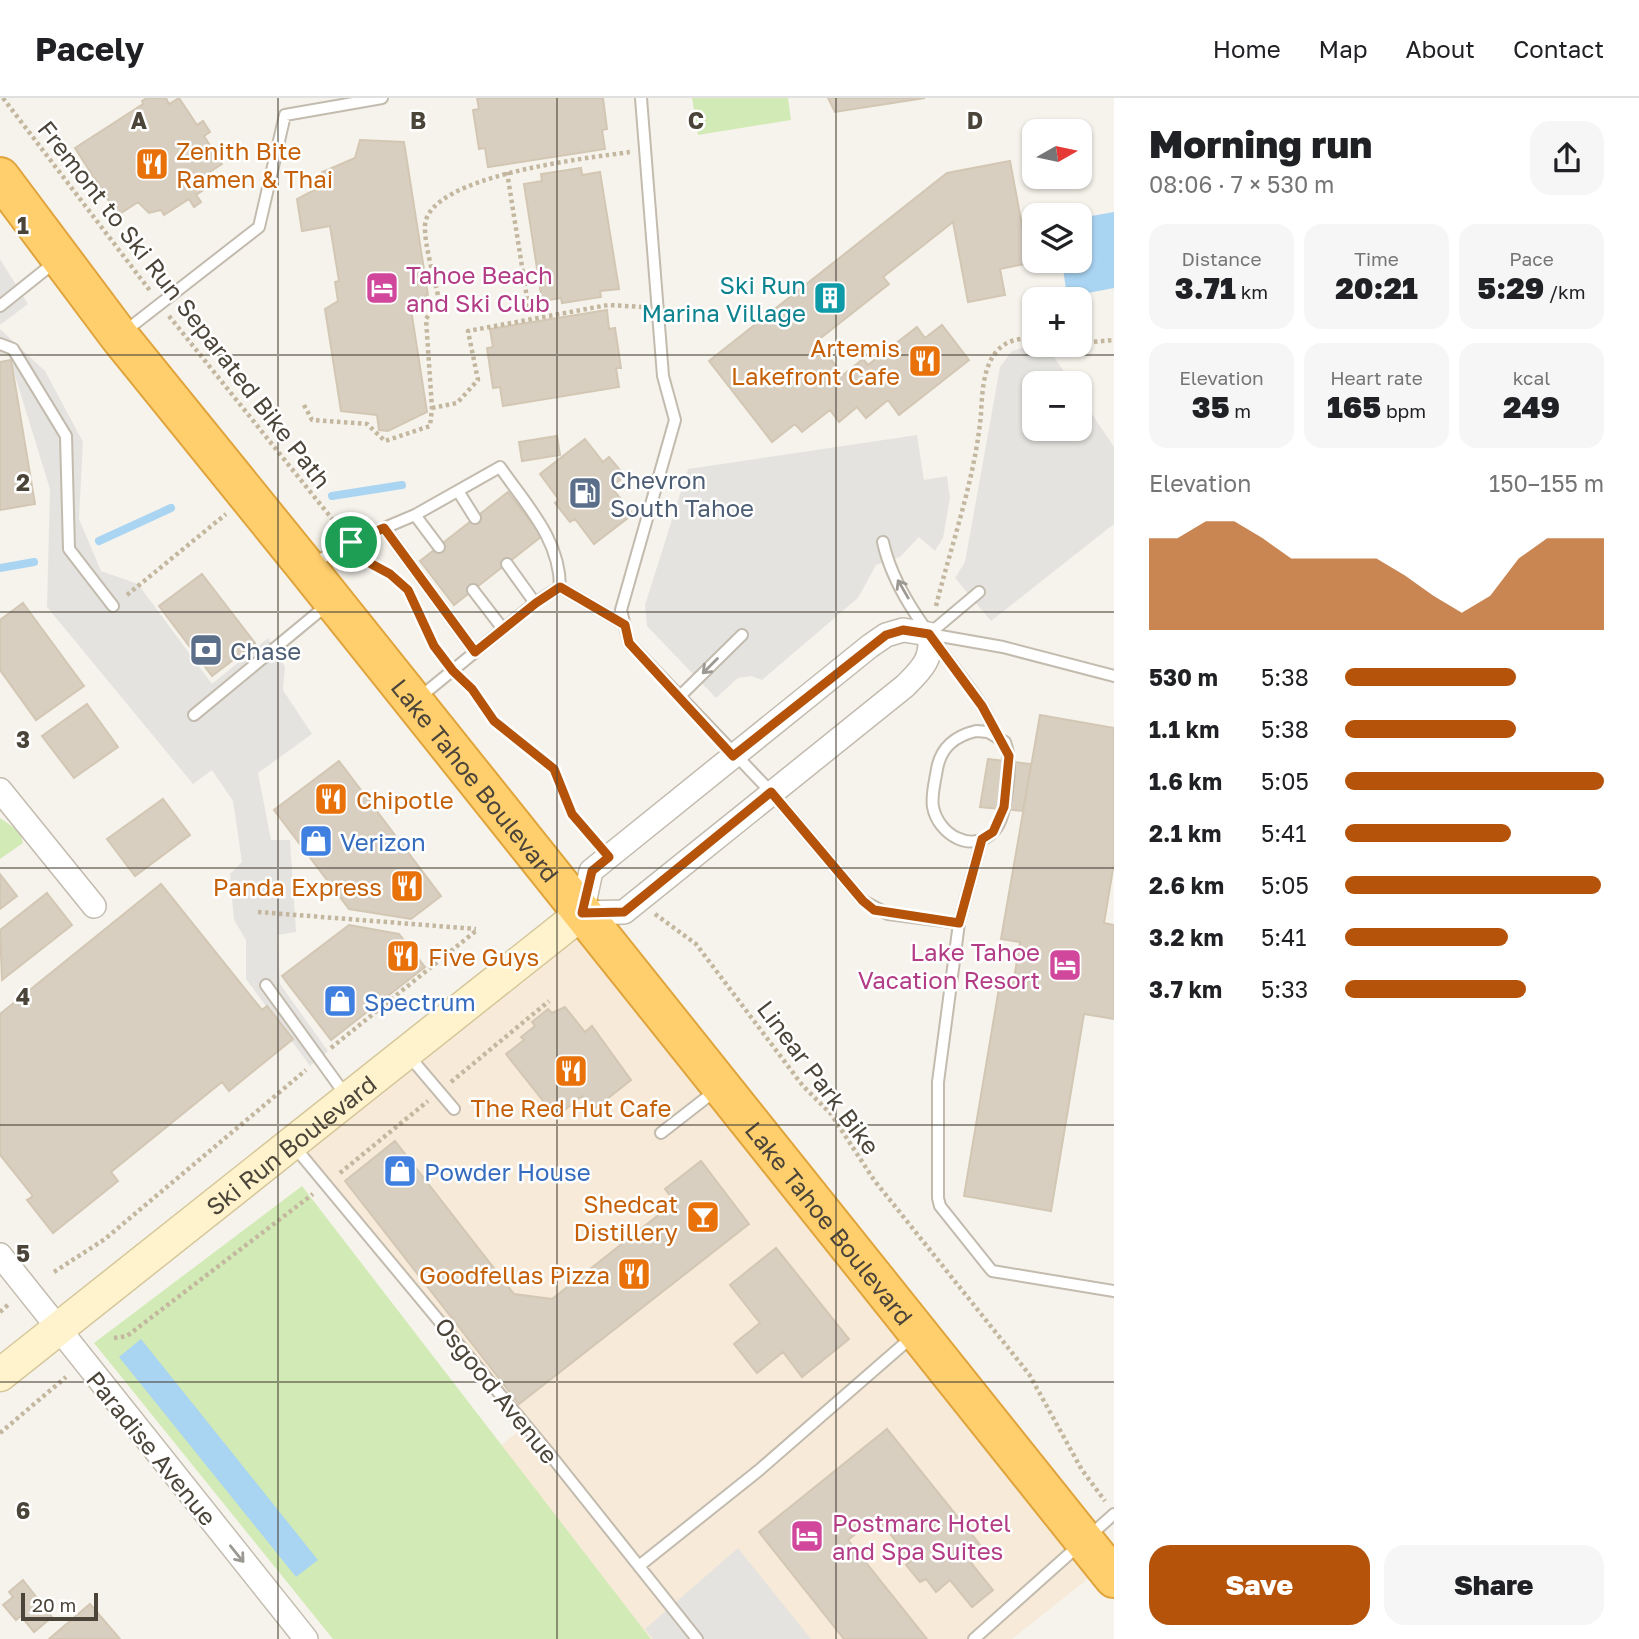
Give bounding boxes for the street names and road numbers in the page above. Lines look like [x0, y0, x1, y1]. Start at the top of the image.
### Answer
street label: Fremont to Ski Run Separated Bike Path [32, 114, 338, 494]
street label: Lake Tahoe Boulevard [386, 672, 566, 887]
street label: Linear Park Bike [752, 994, 886, 1160]
street label: Ski Run Boulevard [200, 1068, 381, 1221]
street label: Lake Tahoe Boulevard [740, 1115, 920, 1330]
street label: Osgood Avenue [429, 1311, 565, 1469]
street label: Paradise Avenue [81, 1365, 223, 1531]

